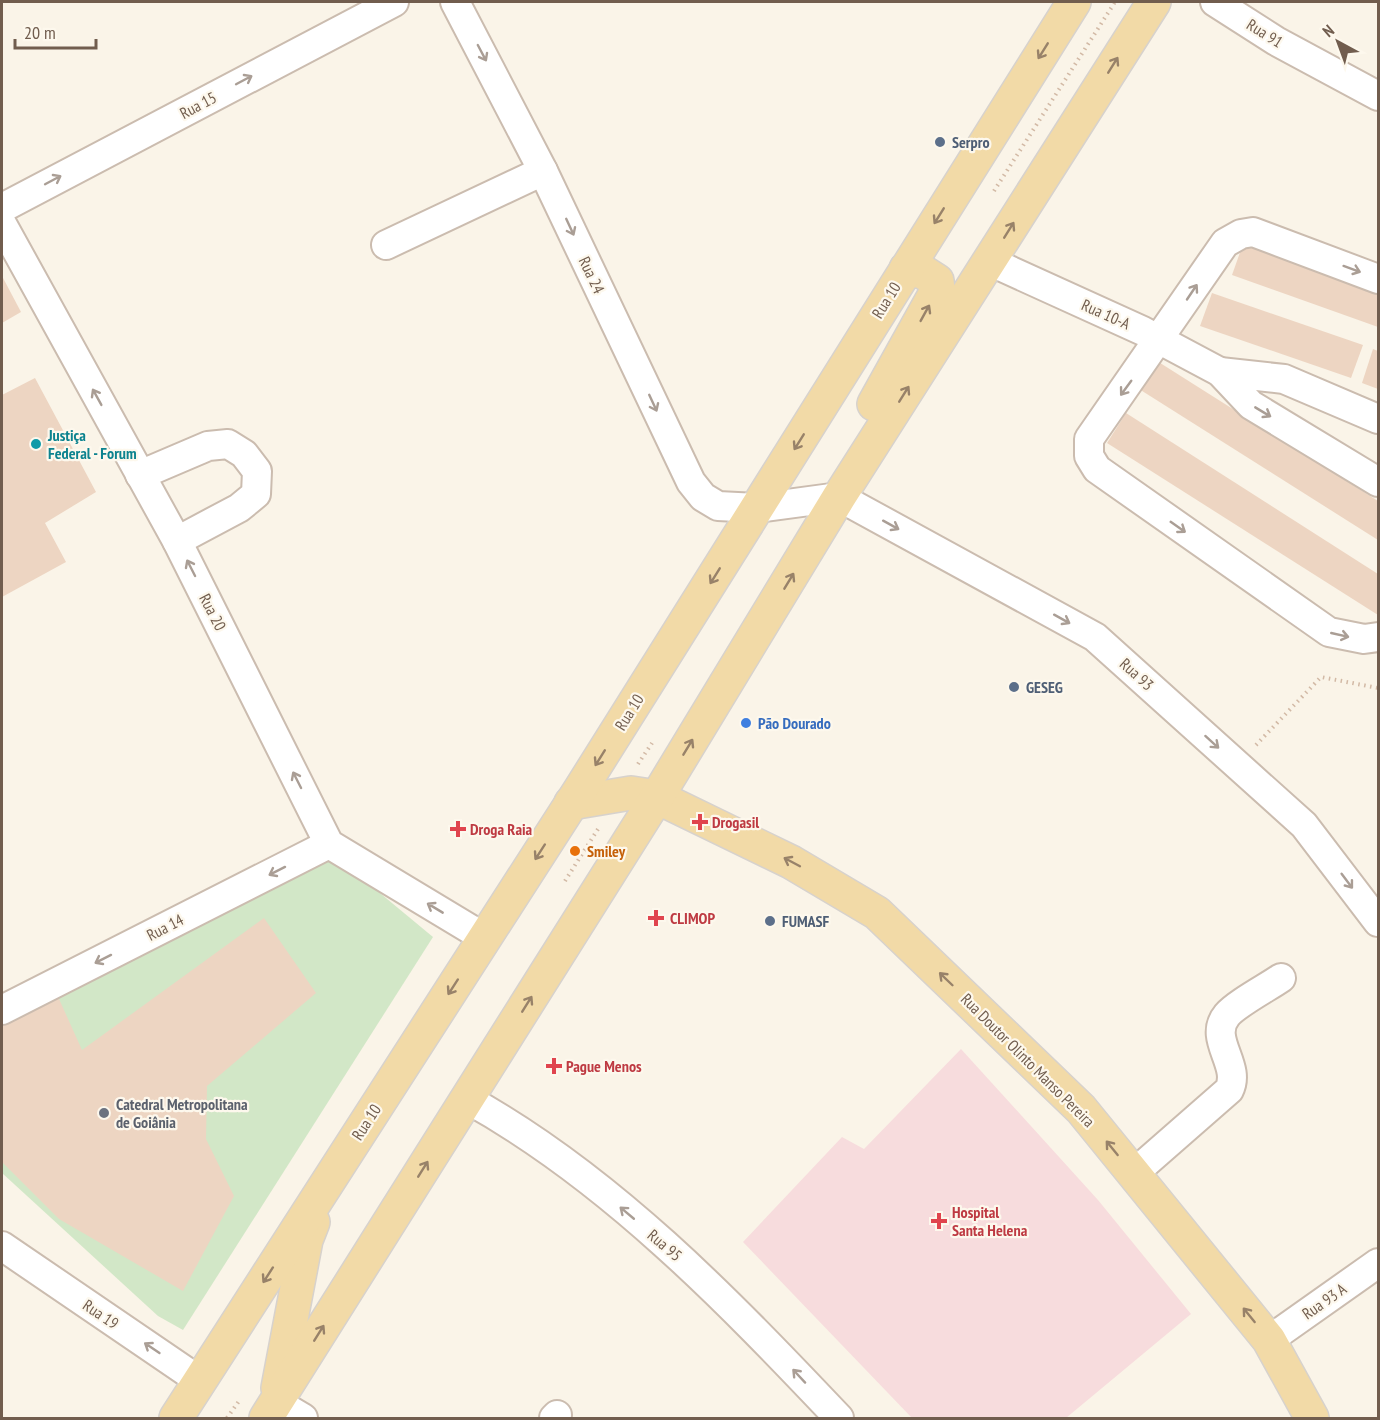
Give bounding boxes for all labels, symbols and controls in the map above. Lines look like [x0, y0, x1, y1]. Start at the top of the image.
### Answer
scale bar [15, 12, 96, 50]
north arrow [1308, 12, 1368, 72]
street label: Rua 91 [1243, 14, 1287, 52]
text: N [1318, 20, 1338, 41]
text: 20 m [24, 21, 56, 44]
one-way arrow [1036, 42, 1048, 59]
one-way arrow [476, 44, 488, 62]
one-way arrow [1108, 57, 1120, 74]
one-way arrow [235, 74, 253, 85]
street label: Rua 15 [176, 87, 220, 123]
place label: Serpro [952, 132, 990, 152]
marker: Serpro [933, 135, 947, 149]
one-way arrow [44, 174, 62, 186]
one-way arrow [933, 207, 945, 224]
one-way arrow [564, 218, 576, 236]
one-way arrow [1003, 222, 1015, 239]
street label: Rua 24 [575, 253, 609, 297]
one-way arrow [1342, 264, 1361, 275]
street label: Rua 10 [867, 278, 905, 322]
one-way arrow [1186, 284, 1198, 301]
street label: Rua 10-A [1079, 295, 1134, 334]
one-way arrow [919, 305, 931, 322]
one-way arrow [1119, 380, 1132, 396]
one-way arrow [898, 386, 911, 403]
one-way arrow [91, 389, 102, 407]
one-way arrow [648, 394, 660, 412]
one-way arrow [1254, 406, 1271, 418]
place label: Justiça Federal - Forum [47, 425, 137, 463]
one-way arrow [792, 433, 804, 450]
marker: Justiça Federal - Forum [29, 437, 43, 451]
one-way arrow [881, 520, 899, 531]
one-way arrow [1170, 521, 1186, 533]
one-way arrow [185, 560, 196, 578]
one-way arrow [708, 567, 721, 584]
one-way arrow [783, 573, 795, 590]
street label: Rua 20 [195, 590, 231, 634]
one-way arrow [1052, 614, 1070, 625]
one-way arrow [1329, 630, 1349, 641]
street label: Rua 93 [1116, 654, 1158, 694]
place label: GESEG [1026, 677, 1063, 697]
marker: GESEG [1007, 680, 1021, 694]
street label: Rua 10 [610, 690, 648, 734]
place label: Pão Dourado [758, 713, 831, 733]
marker: Pão Dourado [739, 716, 753, 730]
one-way arrow [1204, 735, 1219, 749]
one-way arrow [682, 739, 694, 756]
one-way arrow [593, 749, 605, 766]
one-way arrow [291, 771, 303, 789]
place label: Drogasil [712, 812, 759, 832]
marker: Drogasil [693, 815, 707, 829]
place label: Droga Raia [470, 819, 533, 839]
marker: Droga Raia [451, 822, 465, 836]
place label: Smiley [587, 841, 626, 861]
one-way arrow [534, 844, 546, 860]
marker: Smiley [568, 844, 582, 858]
one-way arrow [784, 856, 801, 868]
one-way arrow [269, 865, 287, 877]
one-way arrow [1341, 873, 1354, 889]
one-way arrow [427, 902, 444, 914]
place label: CLIMOP [670, 908, 715, 928]
street label: Rua 14 [143, 909, 187, 945]
marker: CLIMOP [647, 909, 665, 927]
place label: FUMASF [782, 911, 830, 931]
marker: FUMASF [763, 914, 777, 928]
one-way arrow [95, 954, 113, 965]
one-way arrow [939, 972, 954, 987]
one-way arrow [447, 978, 459, 995]
street label: Rua Doutor Olinto Manso Pereira [957, 989, 1099, 1131]
one-way arrow [521, 996, 533, 1012]
place label: Pague Menos [566, 1056, 642, 1076]
marker: Pague Menos [547, 1059, 561, 1073]
place label: Catedral Metropolitana de Goiânia [116, 1094, 248, 1132]
street label: Rua 10 [347, 1100, 385, 1144]
marker: Catedral Metropolitana de Goiânia [97, 1106, 111, 1120]
one-way arrow [1106, 1140, 1119, 1156]
one-way arrow [417, 1160, 430, 1177]
place label: Hospital Santa Helena [952, 1202, 1028, 1240]
one-way arrow [620, 1206, 635, 1220]
marker: Hospital Santa Helena [930, 1212, 948, 1230]
street label: Rua 95 [644, 1225, 686, 1265]
one-way arrow [262, 1266, 274, 1283]
street label: Rua 93 A [1298, 1278, 1350, 1323]
street label: Rua 19 [79, 1295, 123, 1333]
one-way arrow [1242, 1308, 1255, 1324]
one-way arrow [313, 1325, 326, 1342]
one-way arrow [144, 1342, 160, 1354]
one-way arrow [792, 1369, 806, 1384]

